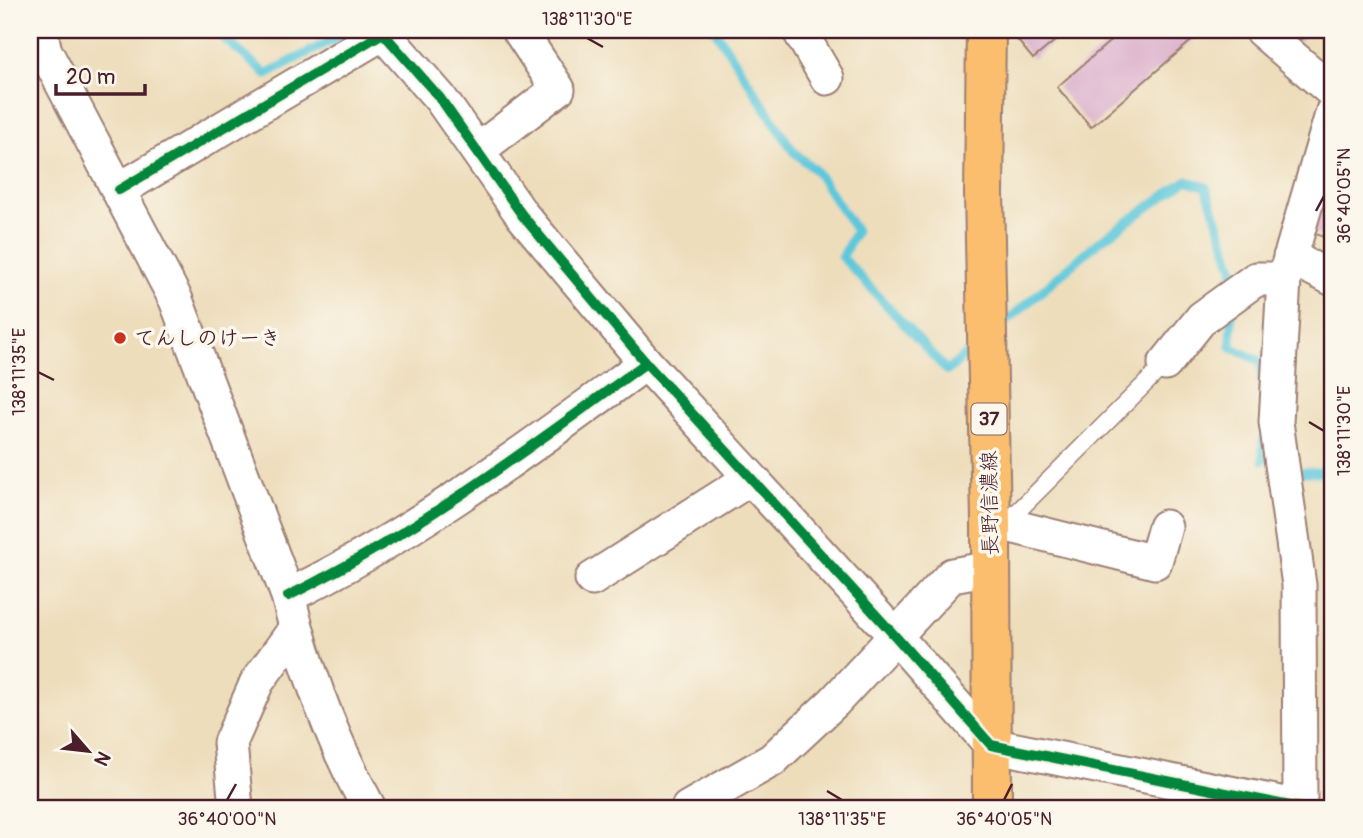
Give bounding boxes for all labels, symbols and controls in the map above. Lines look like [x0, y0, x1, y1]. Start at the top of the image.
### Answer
text: 138°11'30"E [542, 8, 632, 31]
scale bar [56, 52, 145, 96]
text: 20 m [66, 64, 115, 91]
text: 36°40'05"N [1333, 148, 1356, 244]
place label: てんしのけーき [134, 325, 281, 352]
text: 138°11'35"E [8, 328, 31, 416]
marker: てんしのけーき [112, 330, 128, 346]
text: 138°11'30"E [1333, 386, 1356, 476]
road number: 37 [972, 404, 1006, 434]
street label: 長野信濃線 [976, 450, 1004, 556]
north arrow [52, 716, 122, 786]
text: N [88, 747, 116, 770]
text: 36°40'00"N [178, 808, 276, 831]
text: 138°11'35"E [798, 808, 886, 831]
text: 36°40'05"N [956, 808, 1052, 831]

